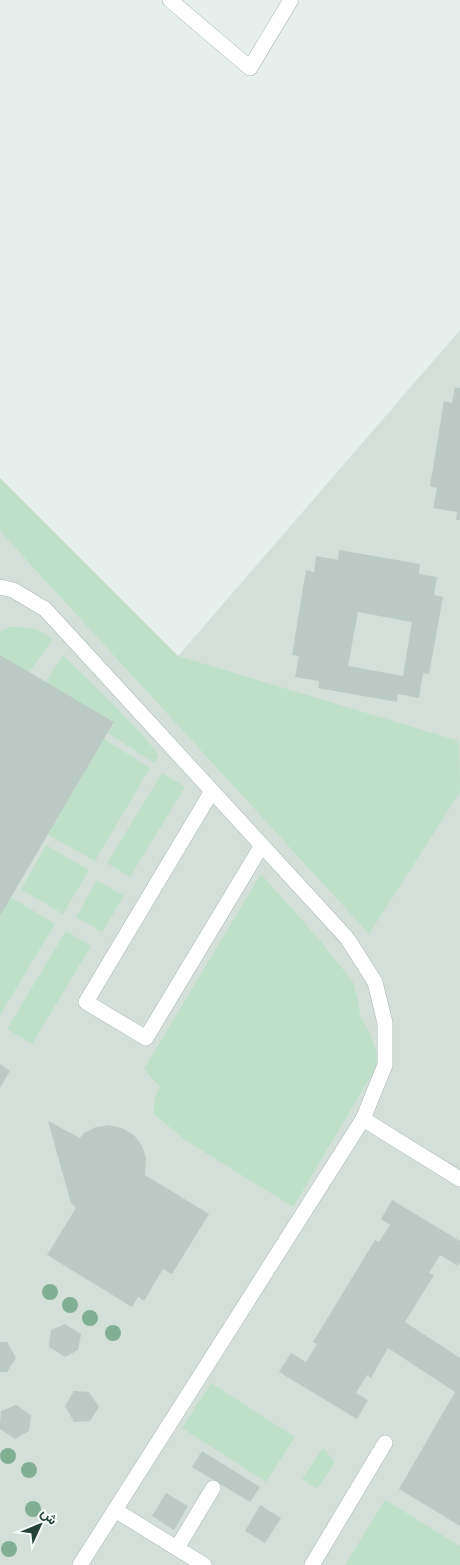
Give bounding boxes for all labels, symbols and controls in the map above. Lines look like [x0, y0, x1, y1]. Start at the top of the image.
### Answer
north arrow [15, 1500, 65, 1550]
text: ش [37, 1504, 62, 1528]

